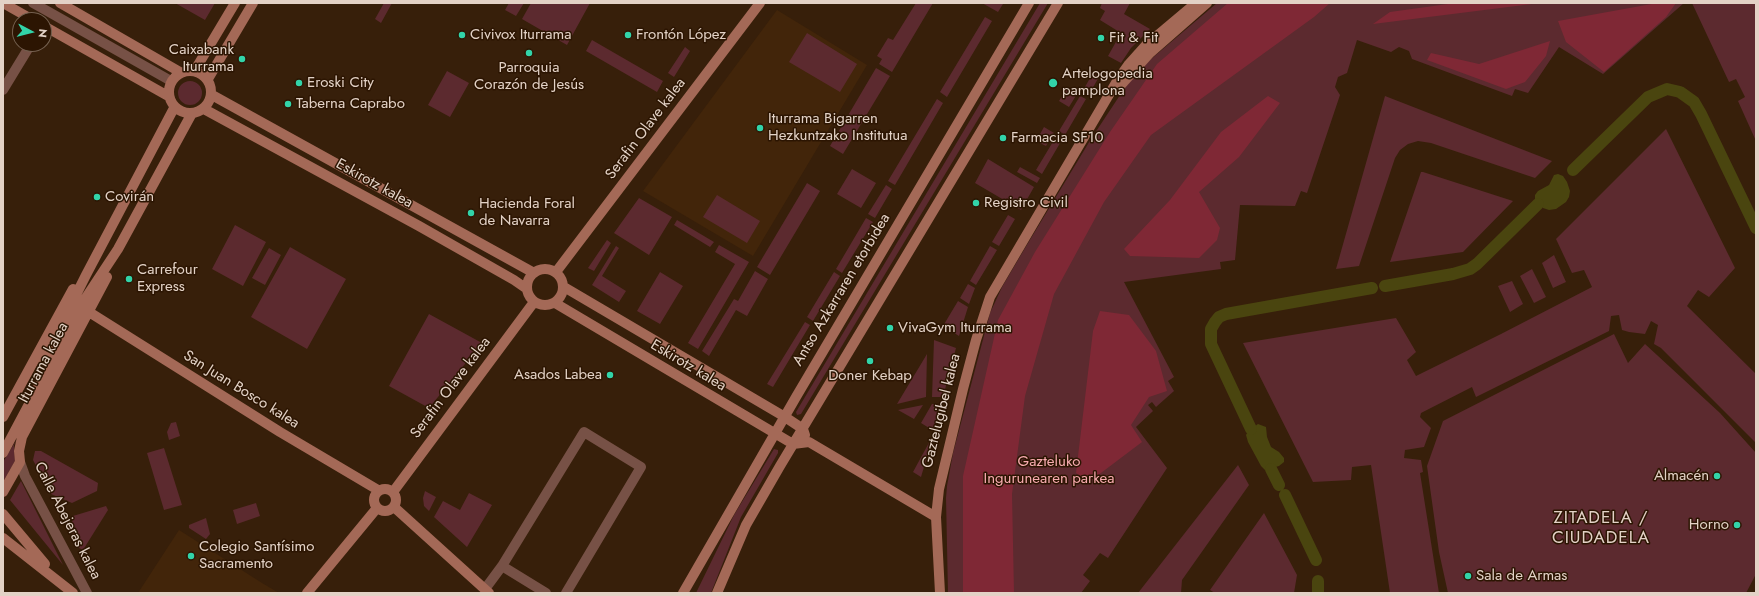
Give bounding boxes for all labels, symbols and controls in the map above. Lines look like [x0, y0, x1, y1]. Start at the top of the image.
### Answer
north arrow [12, 12, 52, 52]
place label: Civivox Iturrama [470, 26, 571, 44]
place label: Frontón López [636, 26, 726, 44]
text: N [34, 28, 51, 39]
place label: Fit & Fit [1109, 29, 1158, 47]
marker: Civivox Iturrama [457, 30, 467, 40]
marker: Frontón López [623, 30, 633, 40]
marker: Fit & Fit [1096, 33, 1106, 43]
place label: Caixabank Iturrama [169, 41, 234, 76]
marker: Parroquia Corazón de Jesús [524, 48, 534, 58]
marker: Caixabank Iturrama [237, 54, 247, 64]
place label: Parroquia Corazón de Jesús [474, 59, 584, 94]
place label: Artelogopedia pamplona [1062, 65, 1153, 100]
place label: Eroski City [307, 74, 374, 92]
street label: Serafin Olave kalea [602, 75, 690, 183]
marker: Artelogopedia pamplona [1047, 77, 1059, 89]
marker: Eroski City [294, 78, 304, 88]
place label: Taberna Caprabo [296, 95, 405, 113]
marker: Taberna Caprabo [283, 99, 293, 109]
place label: Iturrama Bigarren Hezkuntzako Institutua [768, 110, 907, 145]
marker: Iturrama Bigarren Hezkuntzako Institutua [755, 123, 765, 133]
place label: Farmacia SF10 [1011, 129, 1104, 147]
marker: Farmacia SF10 [998, 133, 1008, 143]
street label: Eskirotz kalea [332, 155, 416, 213]
place label: Covirán [105, 188, 154, 206]
marker: Covirán [92, 192, 102, 202]
place label: Registro Civil [984, 194, 1068, 212]
place label: Hacienda Foral de Navarra [479, 195, 575, 230]
marker: Registro Civil [971, 198, 981, 208]
marker: Hacienda Foral de Navarra [466, 208, 476, 218]
street label: Antso Azkarraren etorbidea [789, 211, 895, 369]
place label: Carrefour Express [137, 261, 198, 296]
marker: Carrefour Express [124, 274, 134, 284]
place label: VivaGym Iturrama [898, 319, 1012, 337]
street label: Iturrama kalea [15, 320, 73, 406]
marker: VivaGym Iturrama [885, 323, 895, 333]
street label: Serafin Olave kalea [407, 334, 495, 442]
street label: Eskirotz kalea [647, 336, 729, 396]
street label: San Juan Bosco kalea [180, 347, 302, 433]
street label: Gaztelugibel kalea [919, 352, 965, 470]
marker: Doner Kebap [865, 356, 875, 366]
place label: Asados Labea [514, 366, 602, 384]
place label: Doner Kebap [828, 367, 912, 385]
marker: Asados Labea [605, 370, 615, 380]
park label: Gazteluko Ingurunearen parkea [983, 453, 1115, 488]
street label: Calle Abejeras kalea [30, 459, 104, 583]
place label: Almacén [1654, 467, 1709, 485]
marker: Almacén [1712, 471, 1722, 481]
district label: ZITADELA / CIUDADELA [1552, 509, 1650, 549]
place label: Horno [1689, 516, 1729, 534]
marker: Horno [1732, 520, 1742, 530]
place label: Colegio Santísimo Sacramento [199, 538, 314, 573]
marker: Colegio Santísimo Sacramento [186, 551, 196, 561]
place label: Sala de Armas [1476, 567, 1567, 585]
marker: Sala de Armas [1463, 571, 1473, 581]

